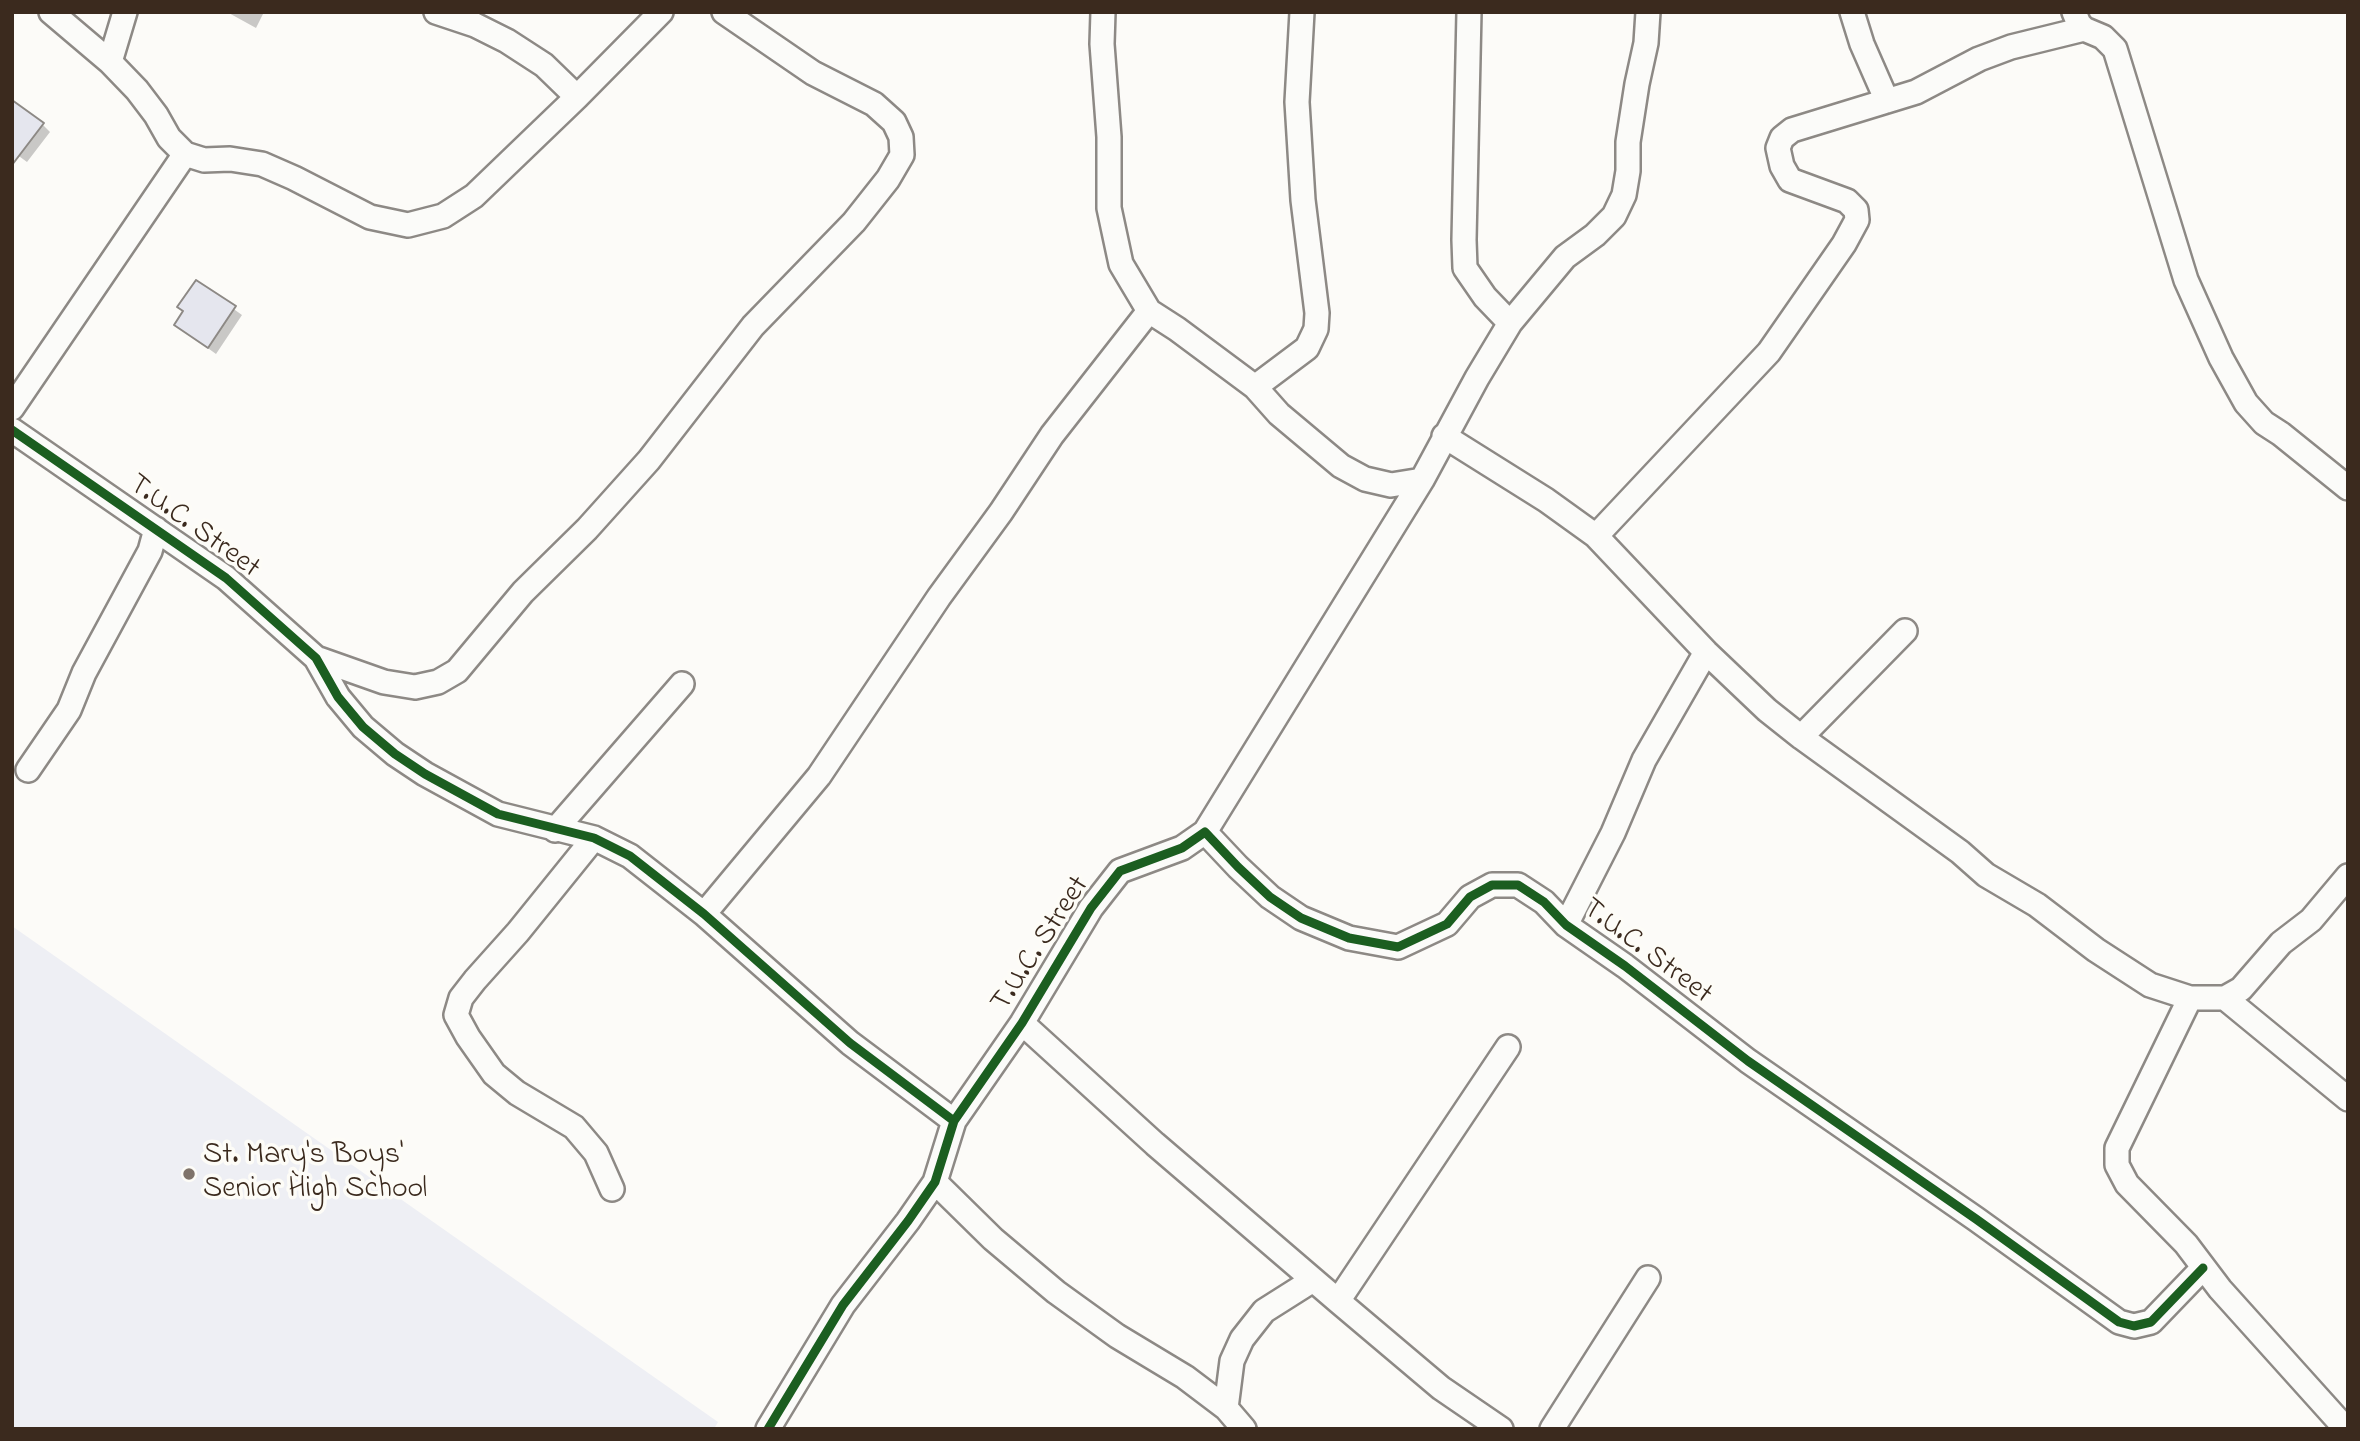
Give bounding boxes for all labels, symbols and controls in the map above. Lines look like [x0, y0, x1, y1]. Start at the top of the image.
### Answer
street label: T.U.C. Street [120, 468, 266, 588]
street label: T.U.C. Street [985, 871, 1099, 1019]
street label: T.U.C. Street [1574, 892, 1718, 1014]
place label: St. Mary's Boys' Senior High School [203, 1139, 427, 1210]
marker: St. Mary's Boys' Senior High School [181, 1166, 197, 1182]

